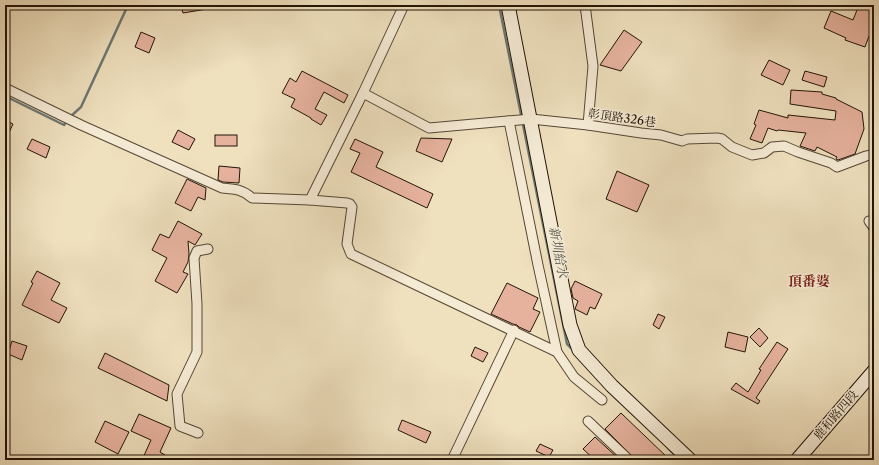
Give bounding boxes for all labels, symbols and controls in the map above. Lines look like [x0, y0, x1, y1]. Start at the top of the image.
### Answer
street label: 彰頂路326巷 [587, 105, 657, 130]
water label: 新圳給水 [546, 225, 572, 281]
district label: 頂番婆 [788, 272, 830, 290]
street label: 鹿和路四段 [810, 387, 861, 442]

